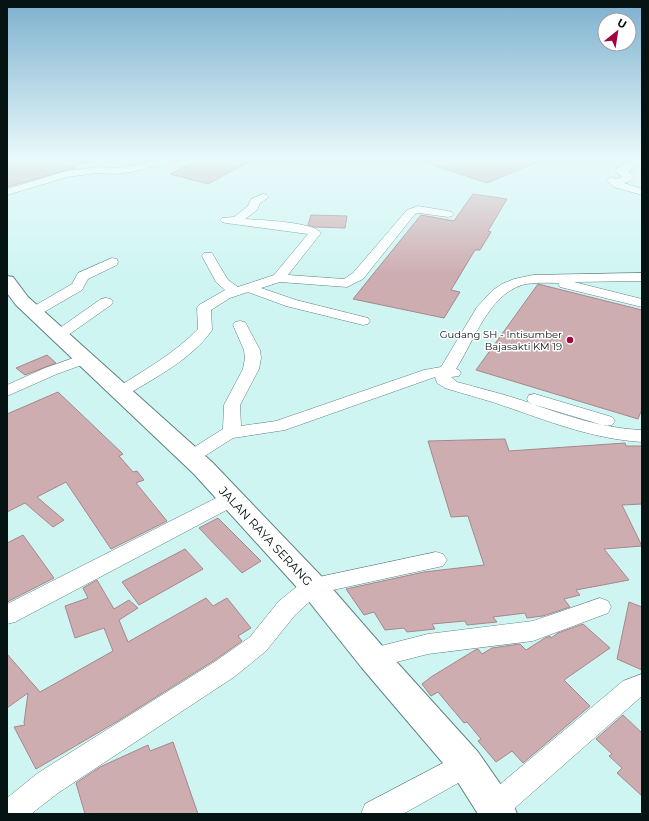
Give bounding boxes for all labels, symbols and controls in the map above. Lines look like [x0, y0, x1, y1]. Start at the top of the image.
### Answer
north arrow [597, 12, 637, 52]
text: U [615, 15, 629, 32]
place label: Gudang SH - Intisumber Bajasakti KM 19 [440, 328, 562, 353]
marker: Gudang SH - Intisumber Bajasakti KM 19 [565, 335, 575, 345]
street label: JALAN RAYA SERANG [215, 483, 316, 589]

